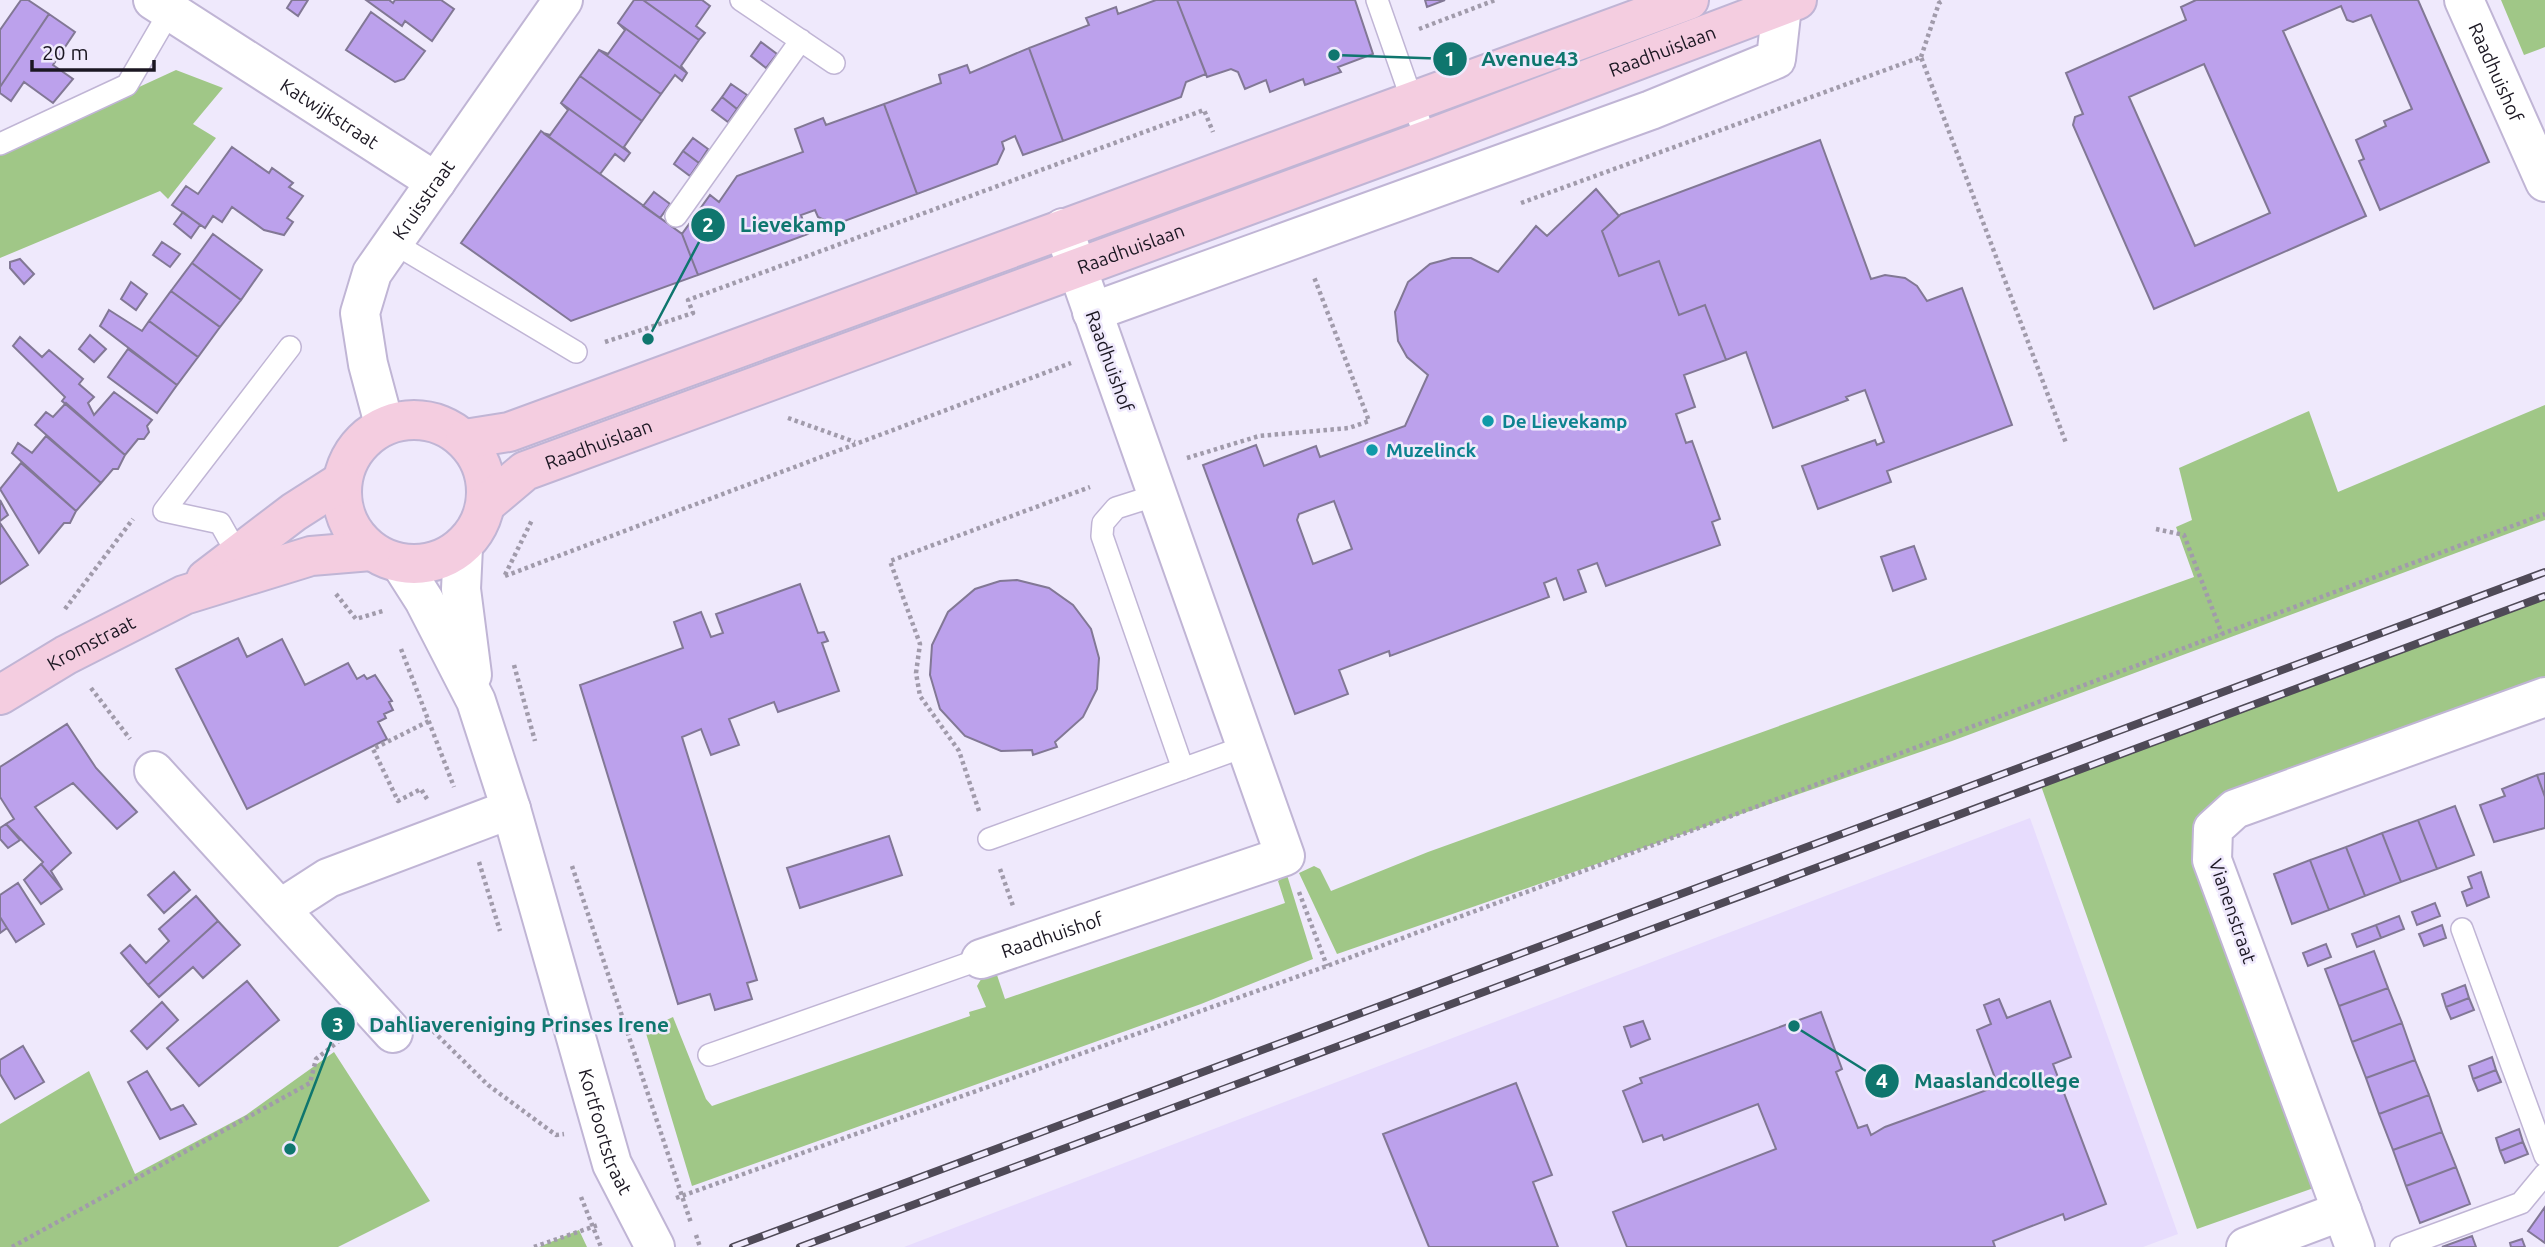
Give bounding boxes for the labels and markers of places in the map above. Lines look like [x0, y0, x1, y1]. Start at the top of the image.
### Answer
callout: Avenue43 [1433, 38, 1593, 80]
callout: Lievekamp [691, 204, 860, 246]
place label: De Lievekamp [1502, 410, 1627, 432]
marker: De Lievekamp [1480, 413, 1496, 429]
place label: Muzelinck [1386, 439, 1477, 461]
marker: Muzelinck [1364, 442, 1380, 458]
callout: Dahliavereniging Prinses Irene [320, 1003, 683, 1045]
callout: Maaslandcollege [1865, 1060, 2094, 1102]

